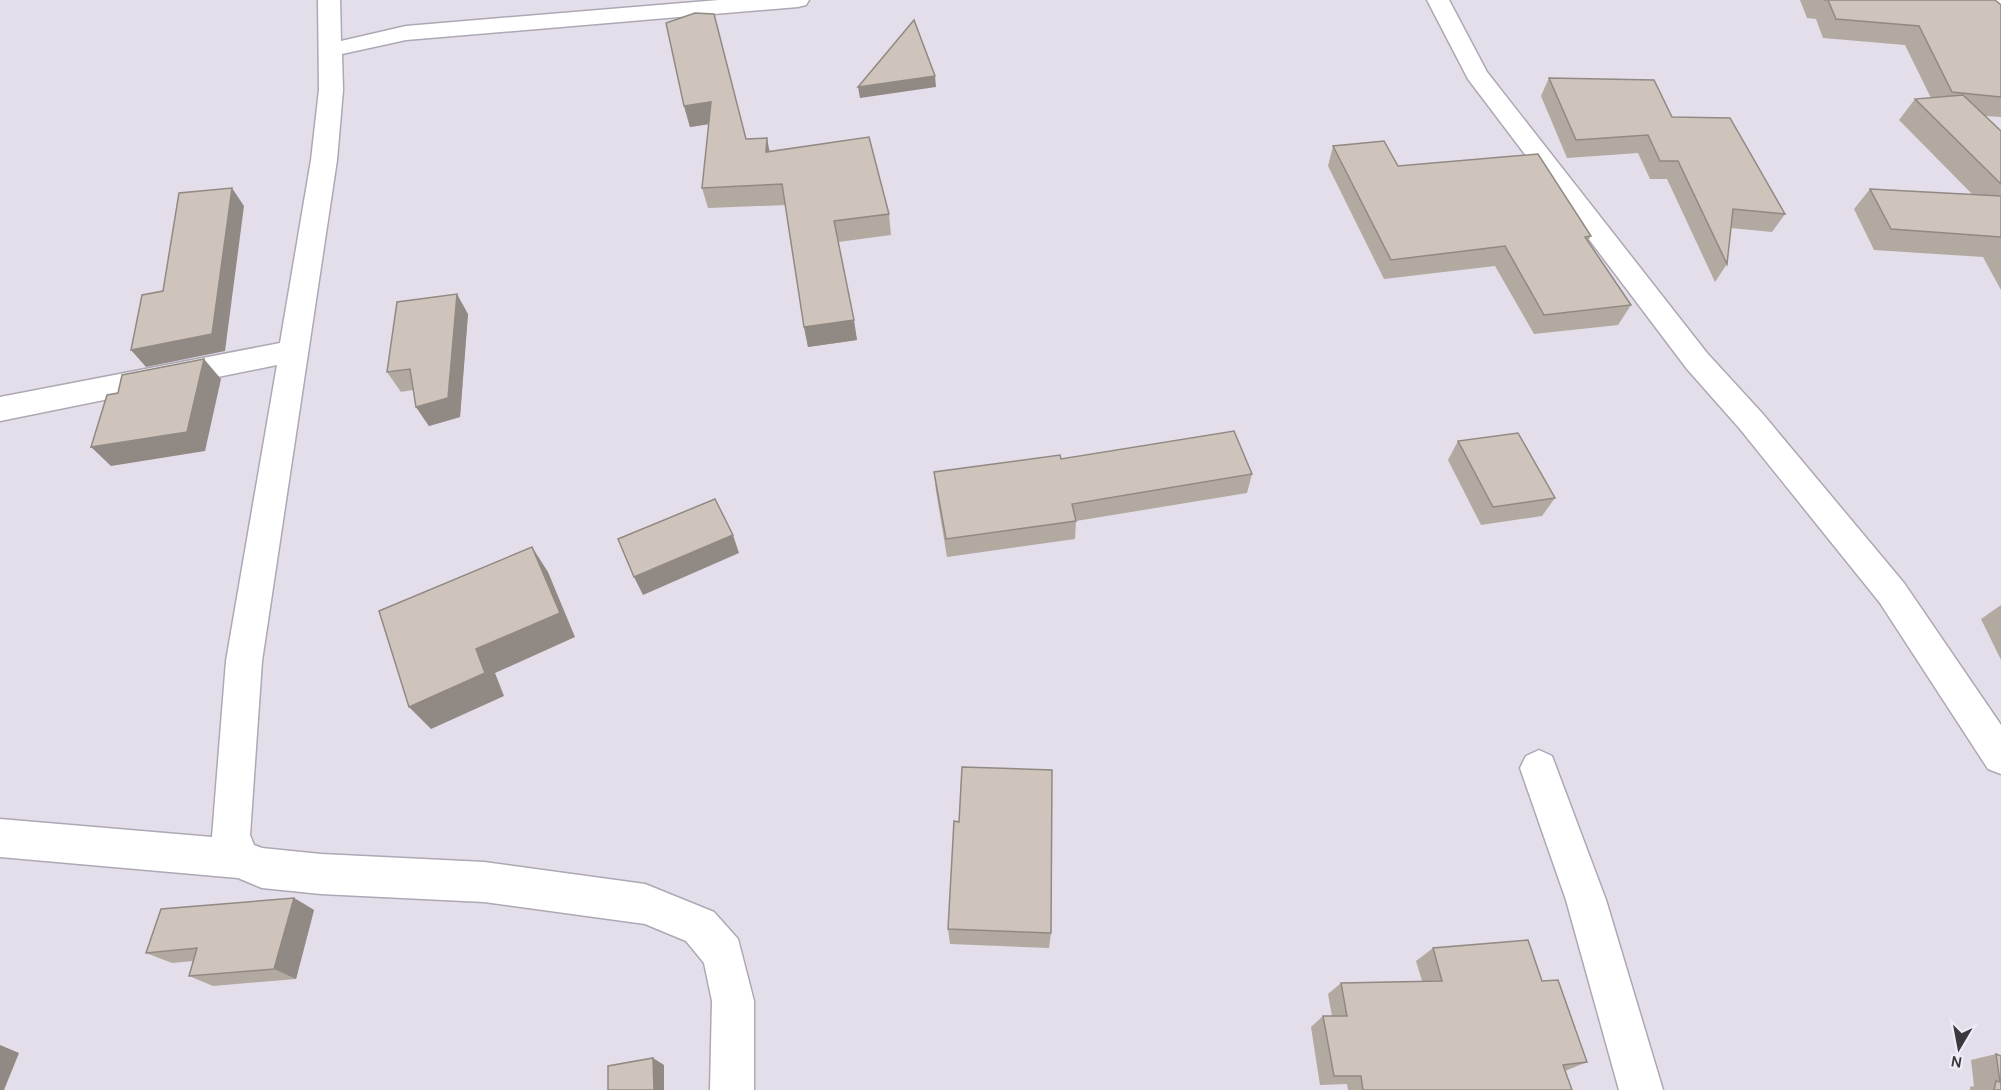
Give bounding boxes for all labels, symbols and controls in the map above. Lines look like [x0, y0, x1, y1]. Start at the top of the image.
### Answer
north arrow [1929, 1018, 1989, 1078]
text: N [1949, 1052, 1964, 1073]

